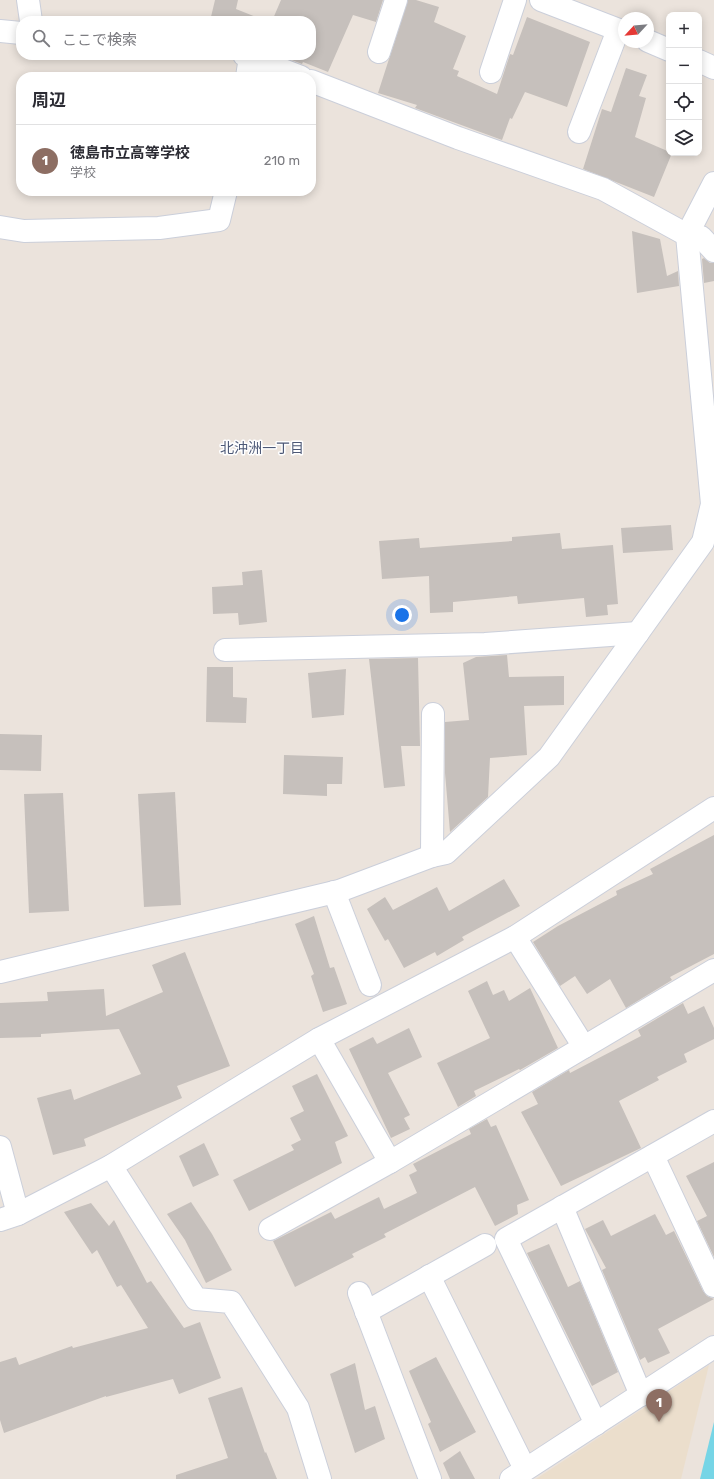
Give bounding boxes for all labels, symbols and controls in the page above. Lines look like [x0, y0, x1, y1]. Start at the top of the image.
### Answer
north arrow [618, 12, 654, 48]
map controls [666, 12, 702, 156]
button: + [666, 12, 702, 48]
search box [16, 16, 316, 60]
icon: search [30, 27, 52, 49]
text: ここで検索 [62, 31, 137, 49]
button: − [666, 48, 702, 84]
button: locate [666, 84, 702, 120]
text: 周辺 [32, 90, 66, 110]
button: layers [666, 120, 702, 156]
text: 徳島市立高等学校 [70, 144, 190, 162]
text: 1 [42, 153, 48, 168]
text: 210 m [264, 153, 300, 168]
text: 学校 [70, 165, 96, 180]
district label: 北沖洲一丁目 [220, 440, 304, 457]
your location [392, 605, 412, 625]
pin: 1 [646, 1389, 672, 1422]

